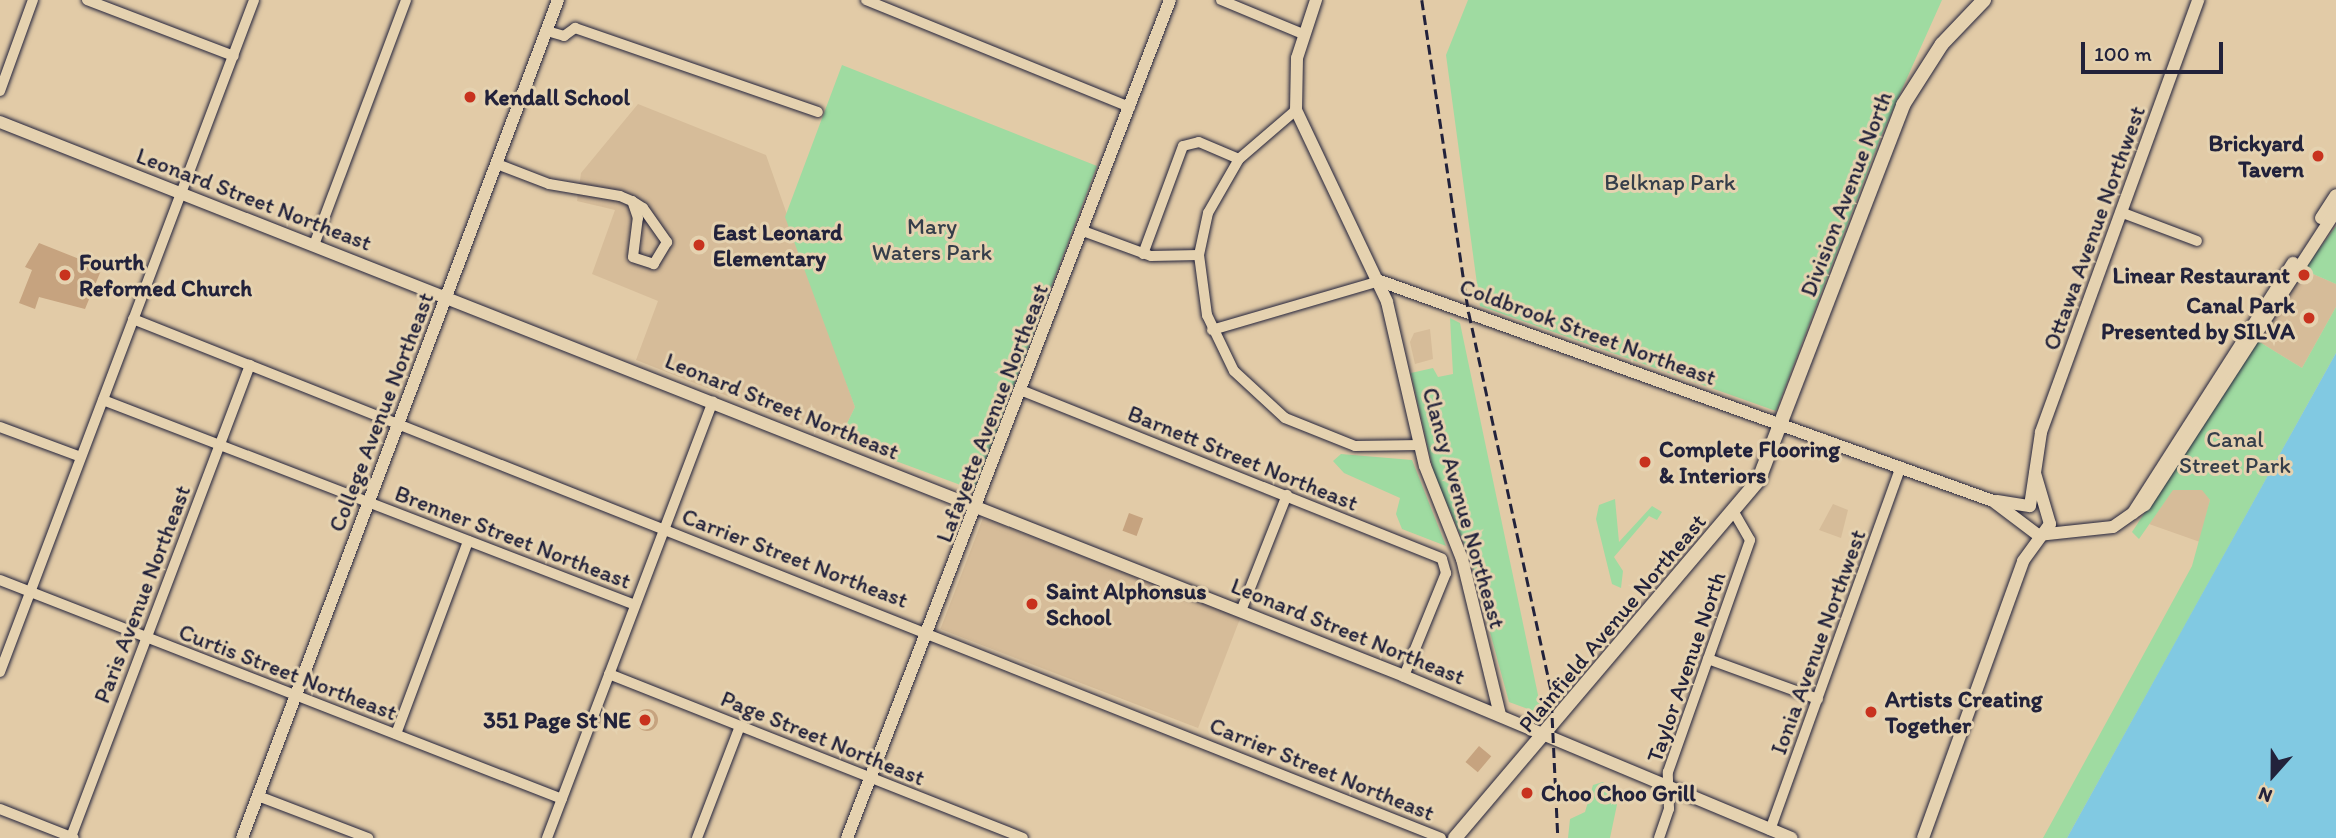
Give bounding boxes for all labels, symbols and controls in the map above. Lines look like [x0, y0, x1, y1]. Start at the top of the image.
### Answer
scale bar [2084, 28, 2226, 72]
text: 100 m [2094, 41, 2152, 66]
place label: Kendall School [484, 83, 630, 111]
street label: Division Avenue North [1794, 87, 1898, 301]
marker: Kendall School [462, 89, 478, 105]
street label: Ottawa Avenue Northwest [2037, 103, 2151, 353]
place label: Brickyard Tavern [2208, 129, 2304, 183]
street label: Leonard Street Northeast [132, 141, 376, 257]
marker: Brickyard Tavern [2310, 148, 2326, 164]
park label: Belknap Park [1604, 168, 1736, 196]
park label: Mary Waters Park [872, 212, 992, 266]
place label: East Leonard Elementary [713, 218, 842, 272]
marker: East Leonard Elementary [691, 237, 707, 253]
place label: Fourth Reformed Church [79, 248, 253, 302]
place label: Linear Restaurant [2112, 261, 2290, 289]
marker: Fourth Reformed Church [57, 267, 73, 283]
marker: Linear Restaurant [2296, 267, 2312, 283]
street label: Coldbrook Street Northeast [1456, 273, 1720, 391]
street label: Lafayette Avenue Northeast [930, 280, 1054, 546]
street label: College Avenue Northeast [322, 288, 440, 536]
place label: Canal Park Presented by SILVA [2101, 291, 2295, 345]
marker: Canal Park Presented by SILVA [2301, 310, 2317, 326]
street label: Leonard Street Northeast [661, 346, 903, 466]
street label: Clancy Avenue Northeast [1417, 385, 1511, 631]
street label: Barnett Street Northeast [1124, 399, 1362, 517]
park label: Canal Street Park [2179, 425, 2291, 479]
place label: Complete Flooring & Interiors [1659, 435, 1840, 489]
marker: Complete Flooring & Interiors [1637, 454, 1653, 470]
street label: Brenner Street Northeast [391, 479, 635, 595]
street label: Paris Avenue Northeast [88, 481, 196, 707]
street label: Carrier Street Northeast [678, 502, 912, 614]
street label: Plainfield Avenue Northeast [1513, 508, 1711, 738]
street label: Ionia Avenue Northwest [1765, 526, 1871, 758]
street label: Taylor Avenue North [1640, 568, 1732, 766]
street label: Leonard Street Northeast [1227, 571, 1469, 691]
place label: Saint Alphonsus School [1046, 577, 1206, 631]
marker: Saint Alphonsus School [1024, 596, 1040, 612]
street label: Curtis Street Northeast [175, 618, 401, 726]
street label: Page Street Northeast [717, 685, 929, 791]
place label: Artists Creating Together [1885, 685, 2043, 739]
marker: Artists Creating Together [1863, 704, 1879, 720]
place label: 351 Page St NE [483, 706, 631, 734]
street label: Carrier Street Northeast [1205, 711, 1439, 827]
marker: 351 Page St NE [637, 712, 653, 728]
north arrow [2238, 740, 2308, 810]
place label: Choo Choo Grill [1541, 779, 1697, 807]
text: N [2255, 782, 2275, 808]
marker: Choo Choo Grill [1519, 785, 1535, 801]

